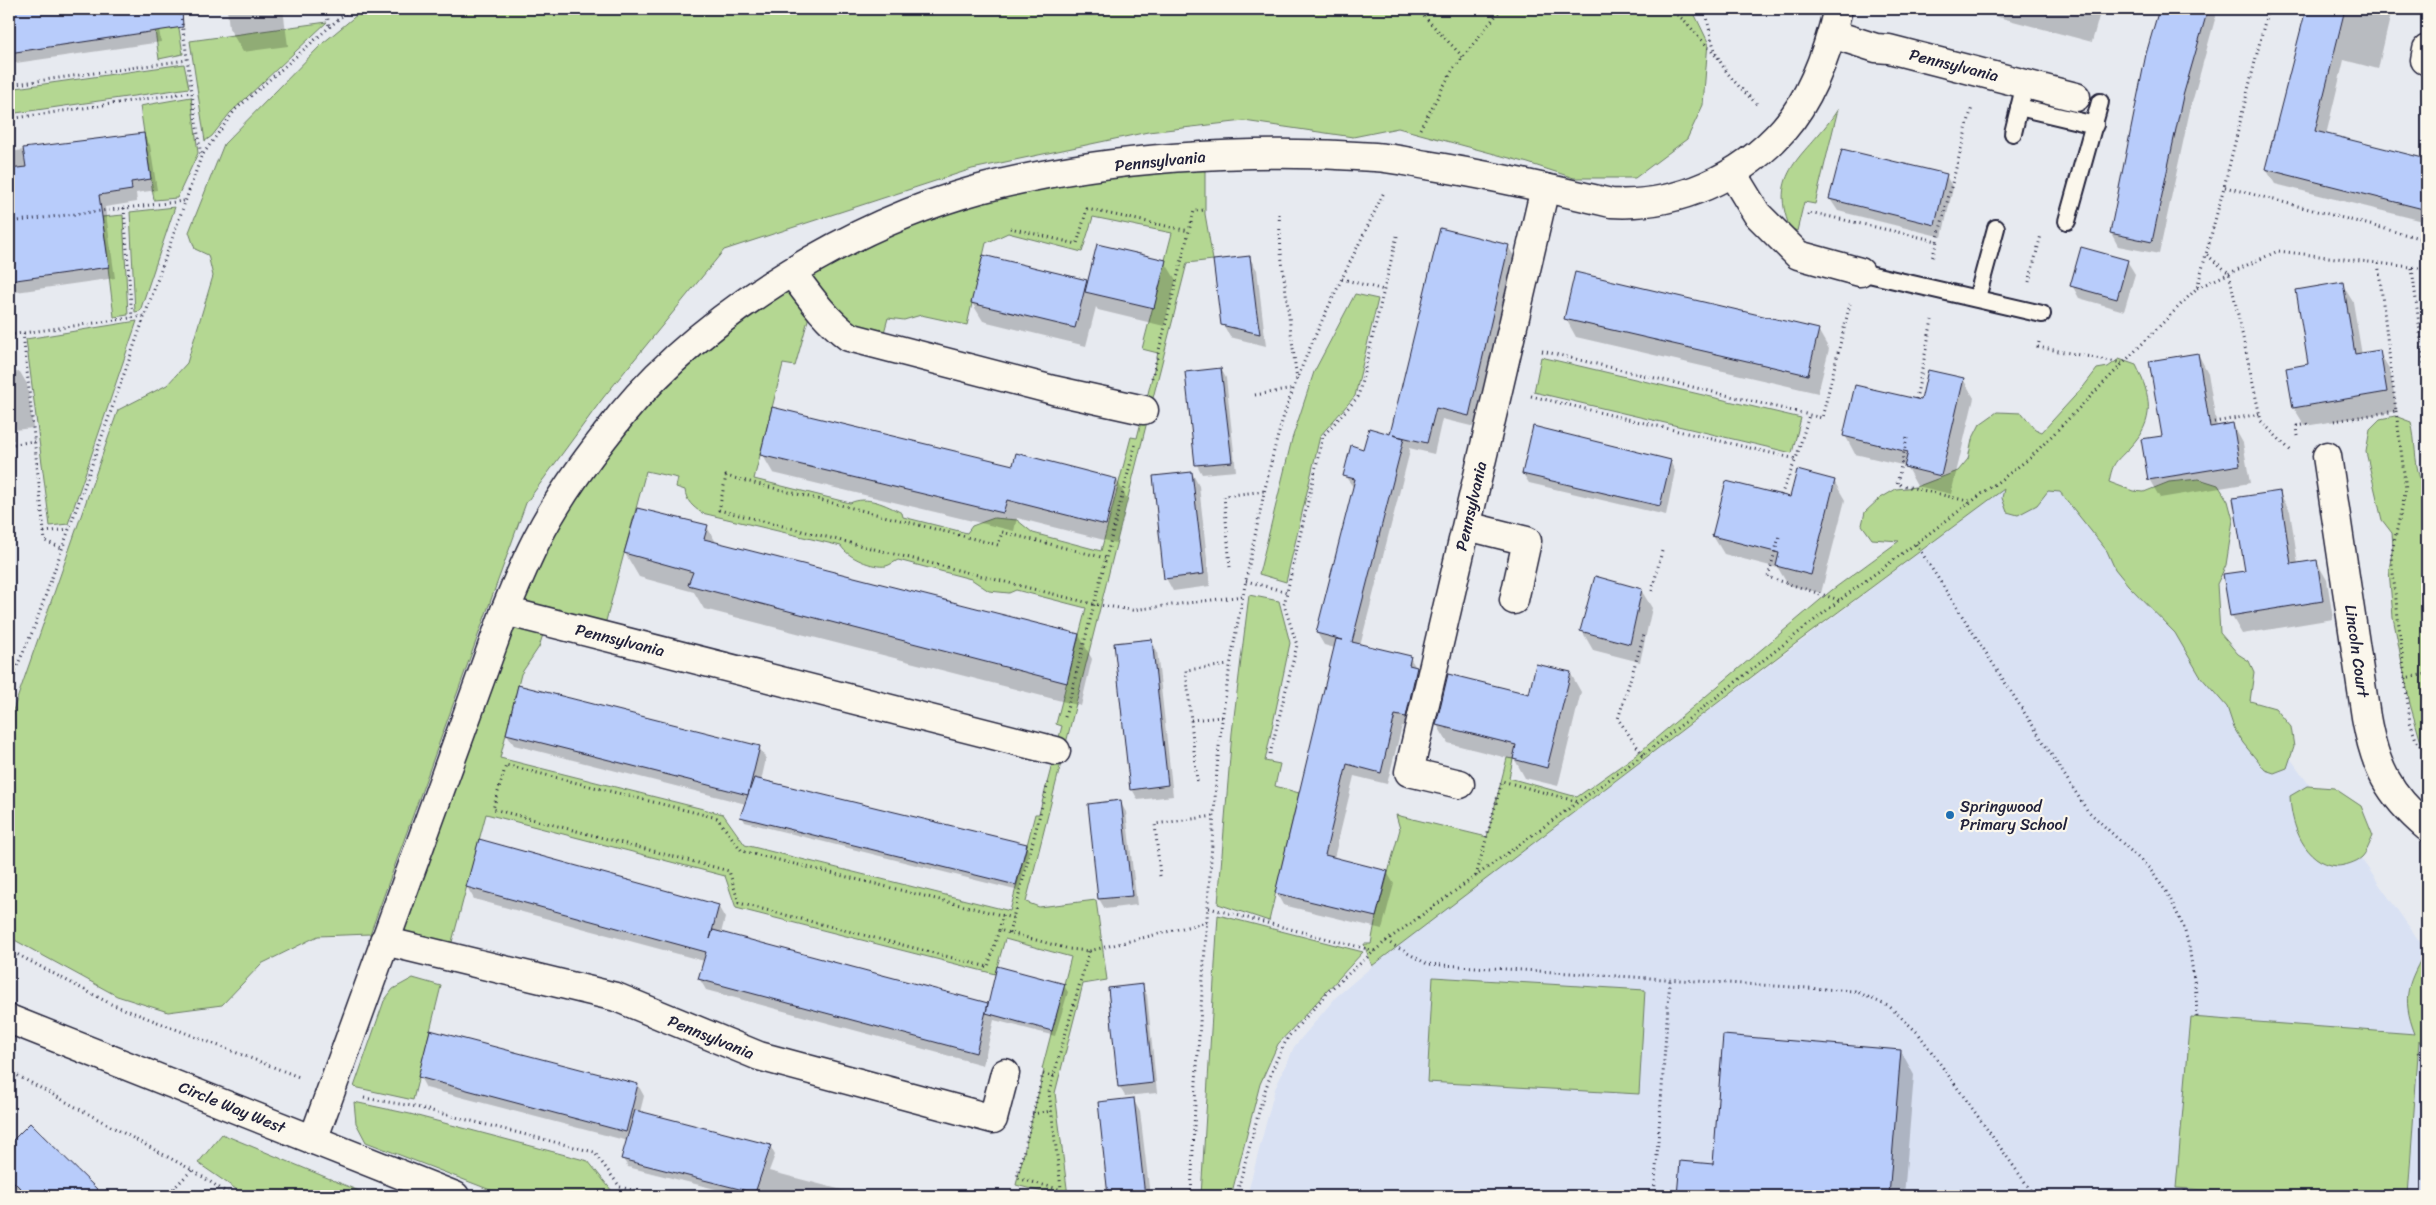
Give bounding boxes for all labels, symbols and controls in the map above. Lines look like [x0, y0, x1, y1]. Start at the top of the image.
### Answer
street label: Pennsylvania [1906, 40, 2002, 90]
street label: Pennsylvania [1113, 142, 1207, 180]
street label: Pennsylvania [1447, 458, 1495, 554]
street label: Lincoln Court [2336, 603, 2378, 700]
street label: Pennsylvania [572, 615, 668, 665]
place label: Springwood Primary School [1960, 792, 2068, 839]
marker: Springwood Primary School [1944, 809, 1956, 821]
street label: Pennsylvania [663, 1006, 759, 1068]
street label: Circle Way West [174, 1072, 290, 1142]

